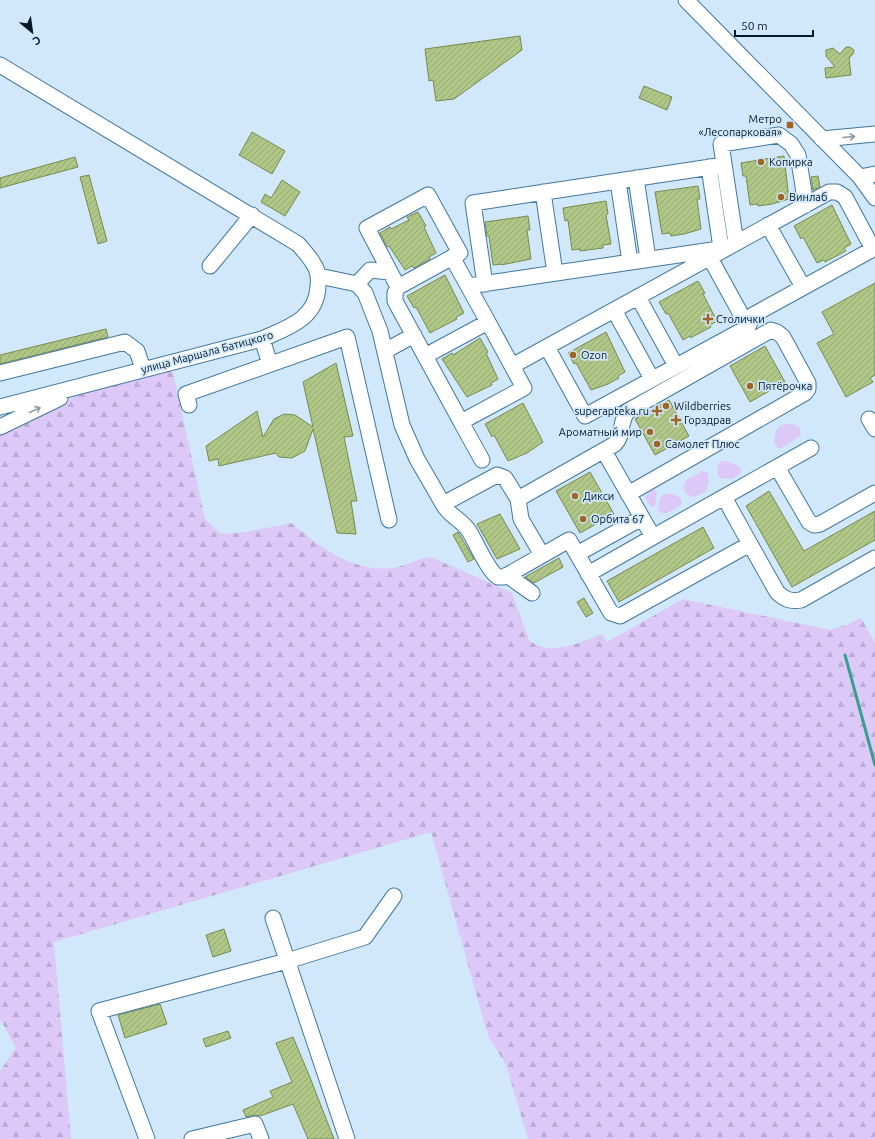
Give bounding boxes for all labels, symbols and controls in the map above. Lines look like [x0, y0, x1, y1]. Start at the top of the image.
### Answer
north arrow [12, 12, 52, 52]
scale bar [735, 12, 813, 38]
text: 50 m [741, 19, 768, 32]
text: С [31, 34, 43, 48]
place label: Метро «Лесопарковая» [699, 113, 782, 138]
marker: Метро «Лесопарковая» [785, 120, 795, 130]
one-way arrow [842, 133, 855, 141]
place label: Копирка [769, 156, 813, 168]
marker: Копирка [756, 157, 766, 167]
place label: Винлаб [789, 191, 827, 203]
marker: Винлаб [776, 192, 786, 202]
place label: Столички [716, 313, 765, 325]
marker: Столички [703, 314, 713, 324]
street label: улица Маршала Батицкого [140, 329, 274, 375]
place label: Ozon [581, 349, 607, 361]
marker: Ozon [568, 350, 578, 360]
place label: Пятёрочка [758, 380, 812, 392]
marker: Пятёрочка [745, 381, 755, 391]
place label: Wildberries [674, 400, 731, 412]
marker: Wildberries [661, 401, 671, 411]
place label: superapteka.ru [574, 405, 649, 417]
one-way arrow [29, 406, 41, 413]
marker: superapteka.ru [652, 406, 662, 416]
place label: Горздрав [684, 414, 731, 426]
marker: Горздрав [671, 415, 681, 425]
place label: Ароматный мир [559, 426, 642, 438]
marker: Ароматный мир [645, 427, 655, 437]
place label: Самолет Плюс [665, 438, 740, 450]
marker: Самолет Плюс [652, 439, 662, 449]
place label: Дикси [583, 490, 614, 502]
marker: Дикси [570, 491, 580, 501]
place label: Орбита 67 [591, 513, 644, 525]
marker: Орбита 67 [578, 514, 588, 524]

